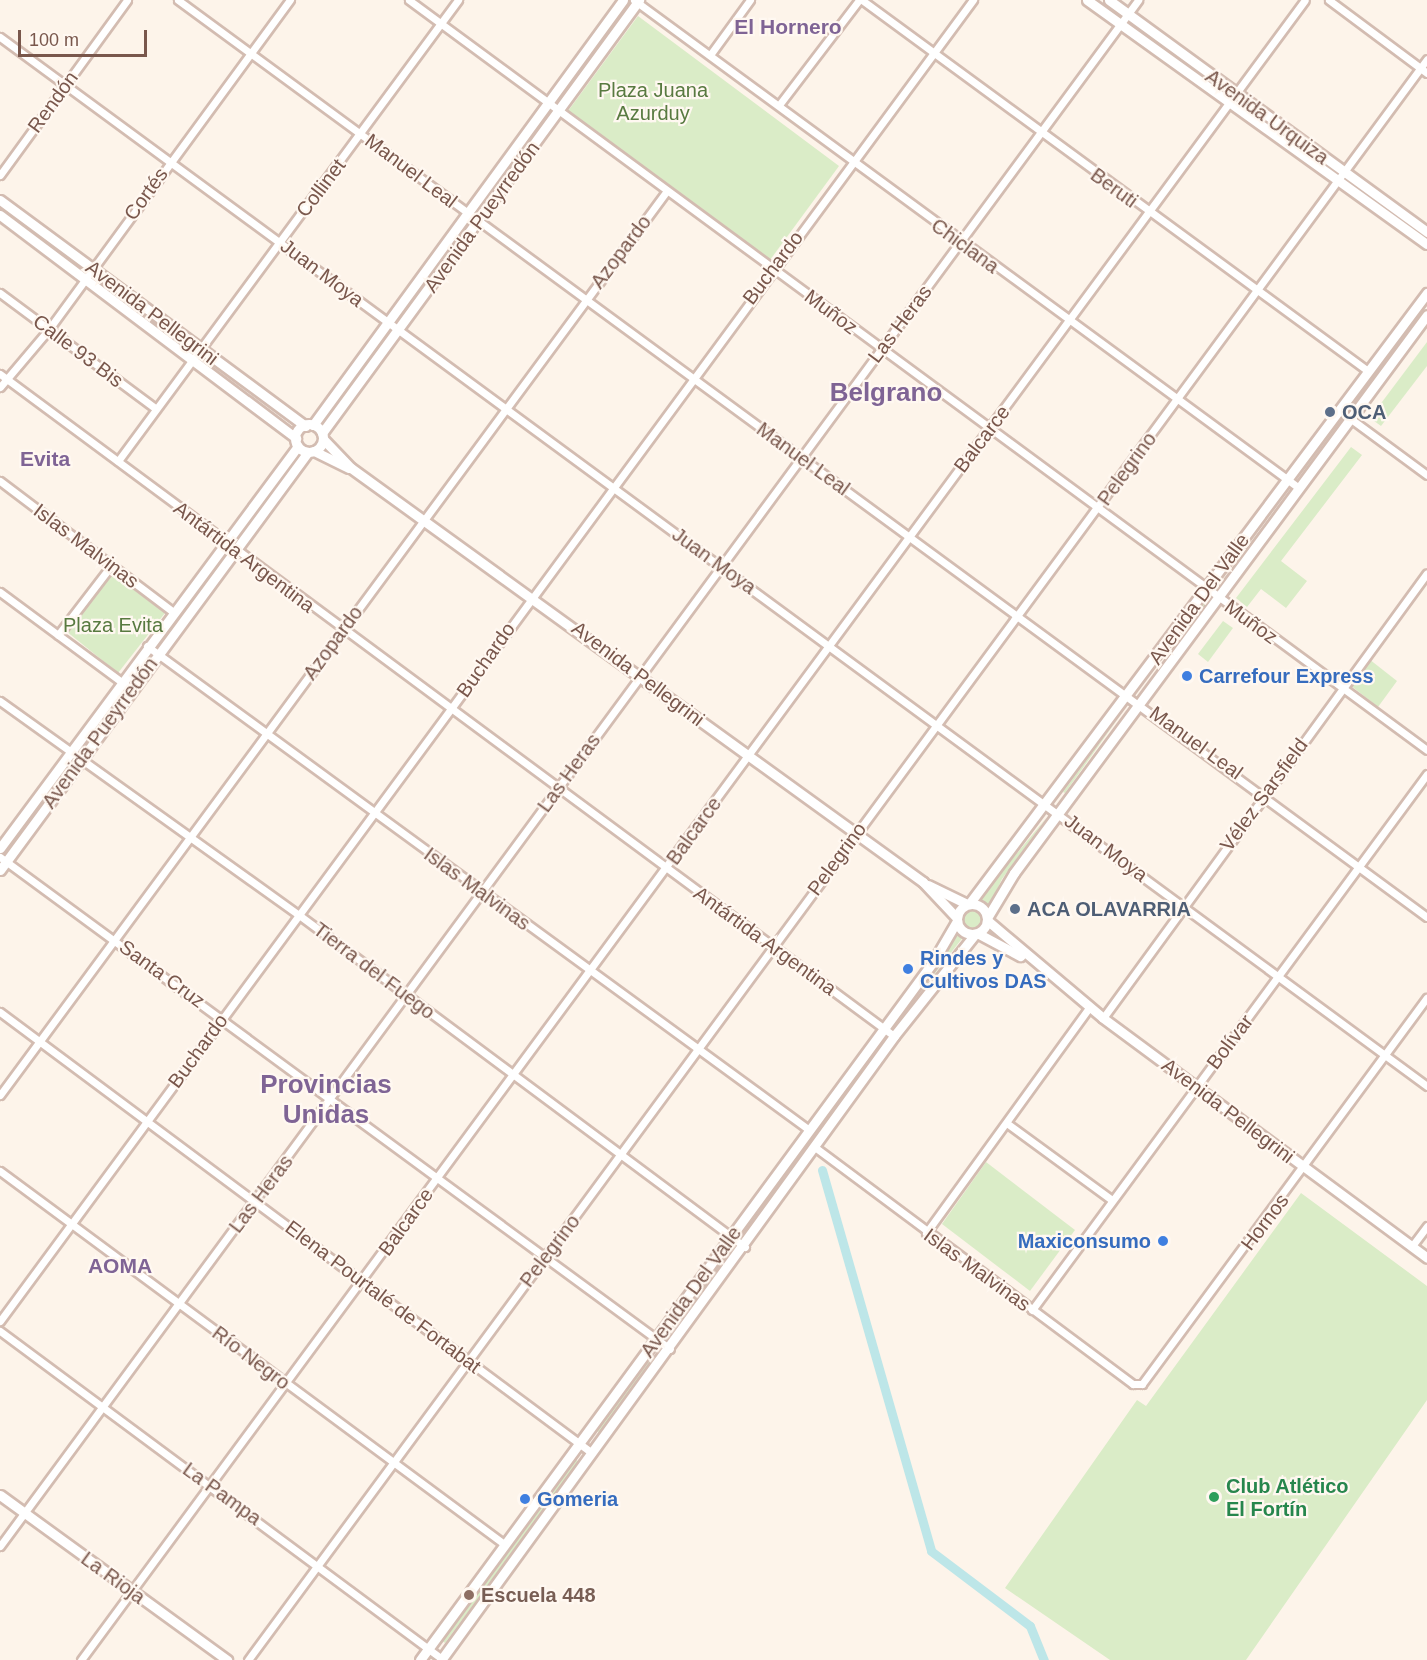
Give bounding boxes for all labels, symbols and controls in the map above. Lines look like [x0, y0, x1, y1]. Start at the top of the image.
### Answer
district label: El Hornero [734, 14, 842, 40]
scale bar [21, 18, 150, 56]
text: 100 m [29, 30, 79, 50]
street label: Avenida Urquiza [1201, 64, 1333, 170]
street label: Rendón [23, 67, 83, 137]
park label: Plaza Juana Azurduy [598, 78, 708, 125]
street label: Manuel Leal [360, 129, 462, 213]
street label: Avenida Pueyrredón [419, 137, 545, 297]
street label: Collinet [291, 154, 351, 222]
street label: Cortés [119, 163, 173, 225]
street label: Beruti [1086, 163, 1142, 213]
street label: Azopardo [586, 211, 656, 293]
street label: Chiclana [926, 213, 1004, 279]
street label: Buchardo [738, 227, 808, 309]
street label: Juan Moya [276, 234, 368, 312]
street label: Avenida Pellegrini [81, 255, 223, 371]
street label: Las Heras [863, 280, 937, 368]
street label: Muñoz [800, 284, 862, 340]
street label: Calle 93 Bis [28, 309, 128, 393]
district label: Belgrano [830, 377, 942, 409]
place label: OCA [1342, 400, 1386, 424]
street label: Balcarce [949, 401, 1015, 477]
marker: OCA [1323, 405, 1337, 419]
street label: Manuel Leal [752, 417, 854, 501]
street label: Pelegrino [1092, 428, 1162, 510]
district label: Evita [20, 446, 70, 472]
street label: Antártida Argentina [168, 496, 320, 618]
street label: Islas Malvinas [29, 499, 143, 593]
street label: Juan Moya [667, 523, 761, 599]
street label: Avenida Del Valle [1143, 529, 1255, 669]
street label: Muñoz [1220, 595, 1282, 649]
street label: Azopardo [298, 601, 368, 685]
park label: Plaza Evita [63, 613, 163, 637]
street label: Avenida Pellegrini [567, 616, 709, 732]
street label: Buchardo [452, 618, 520, 702]
street label: Avenida Pueyrredón [37, 653, 163, 813]
place label: Carrefour Express [1199, 664, 1374, 688]
marker: Carrefour Express [1180, 669, 1194, 683]
street label: Manuel Leal [1145, 701, 1247, 785]
street label: Las Heras [533, 729, 605, 817]
street label: Vélez Sarsfield [1215, 734, 1313, 856]
street label: Balcarce [661, 792, 727, 870]
street label: Juan Moya [1060, 809, 1152, 887]
street label: Pelegrino [802, 818, 872, 900]
street label: Islas Malvinas [419, 842, 535, 936]
street label: Antártida Argentina [689, 881, 841, 1001]
place label: ACA OLAVARRIA [1027, 897, 1192, 921]
marker: ACA OLAVARRIA [1008, 902, 1022, 916]
street label: Tierra del Fuego [308, 917, 440, 1025]
street label: Santa Cruz [114, 935, 210, 1013]
place label: Rindes y Cultivos DAS [920, 946, 1047, 993]
marker: Rindes y Cultivos DAS [901, 962, 915, 976]
street label: Buchardo [163, 1009, 233, 1093]
street label: Bolívar [1202, 1010, 1258, 1074]
street label: Avenida Pellegrini [1157, 1053, 1299, 1169]
district label: Provincias Unidas [260, 1069, 392, 1130]
street label: Las Heras [224, 1150, 298, 1238]
street label: Balcarce [373, 1183, 439, 1261]
street label: Hornos [1236, 1189, 1294, 1255]
street label: Pelegrino [515, 1210, 585, 1292]
street label: Elena Pourtalé de Fortabat [280, 1215, 486, 1379]
street label: Avenida Del Valle [635, 1222, 747, 1362]
street label: Islas Malvinas [919, 1223, 1035, 1317]
place label: Maxiconsumo [1018, 1229, 1151, 1253]
marker: Maxiconsumo [1156, 1234, 1170, 1248]
district label: AOMA [88, 1253, 152, 1279]
street label: Río Negro [207, 1321, 295, 1395]
street label: La Pampa [178, 1457, 266, 1531]
place label: Club Atlético El Fortín [1226, 1474, 1349, 1521]
place label: Gomeria [537, 1487, 618, 1511]
marker: Club Atlético El Fortín [1207, 1490, 1221, 1504]
marker: Gomeria [518, 1492, 532, 1506]
street label: La Rioja [76, 1547, 150, 1609]
place label: Escuela 448 [481, 1583, 596, 1607]
marker: Escuela 448 [462, 1588, 476, 1602]

